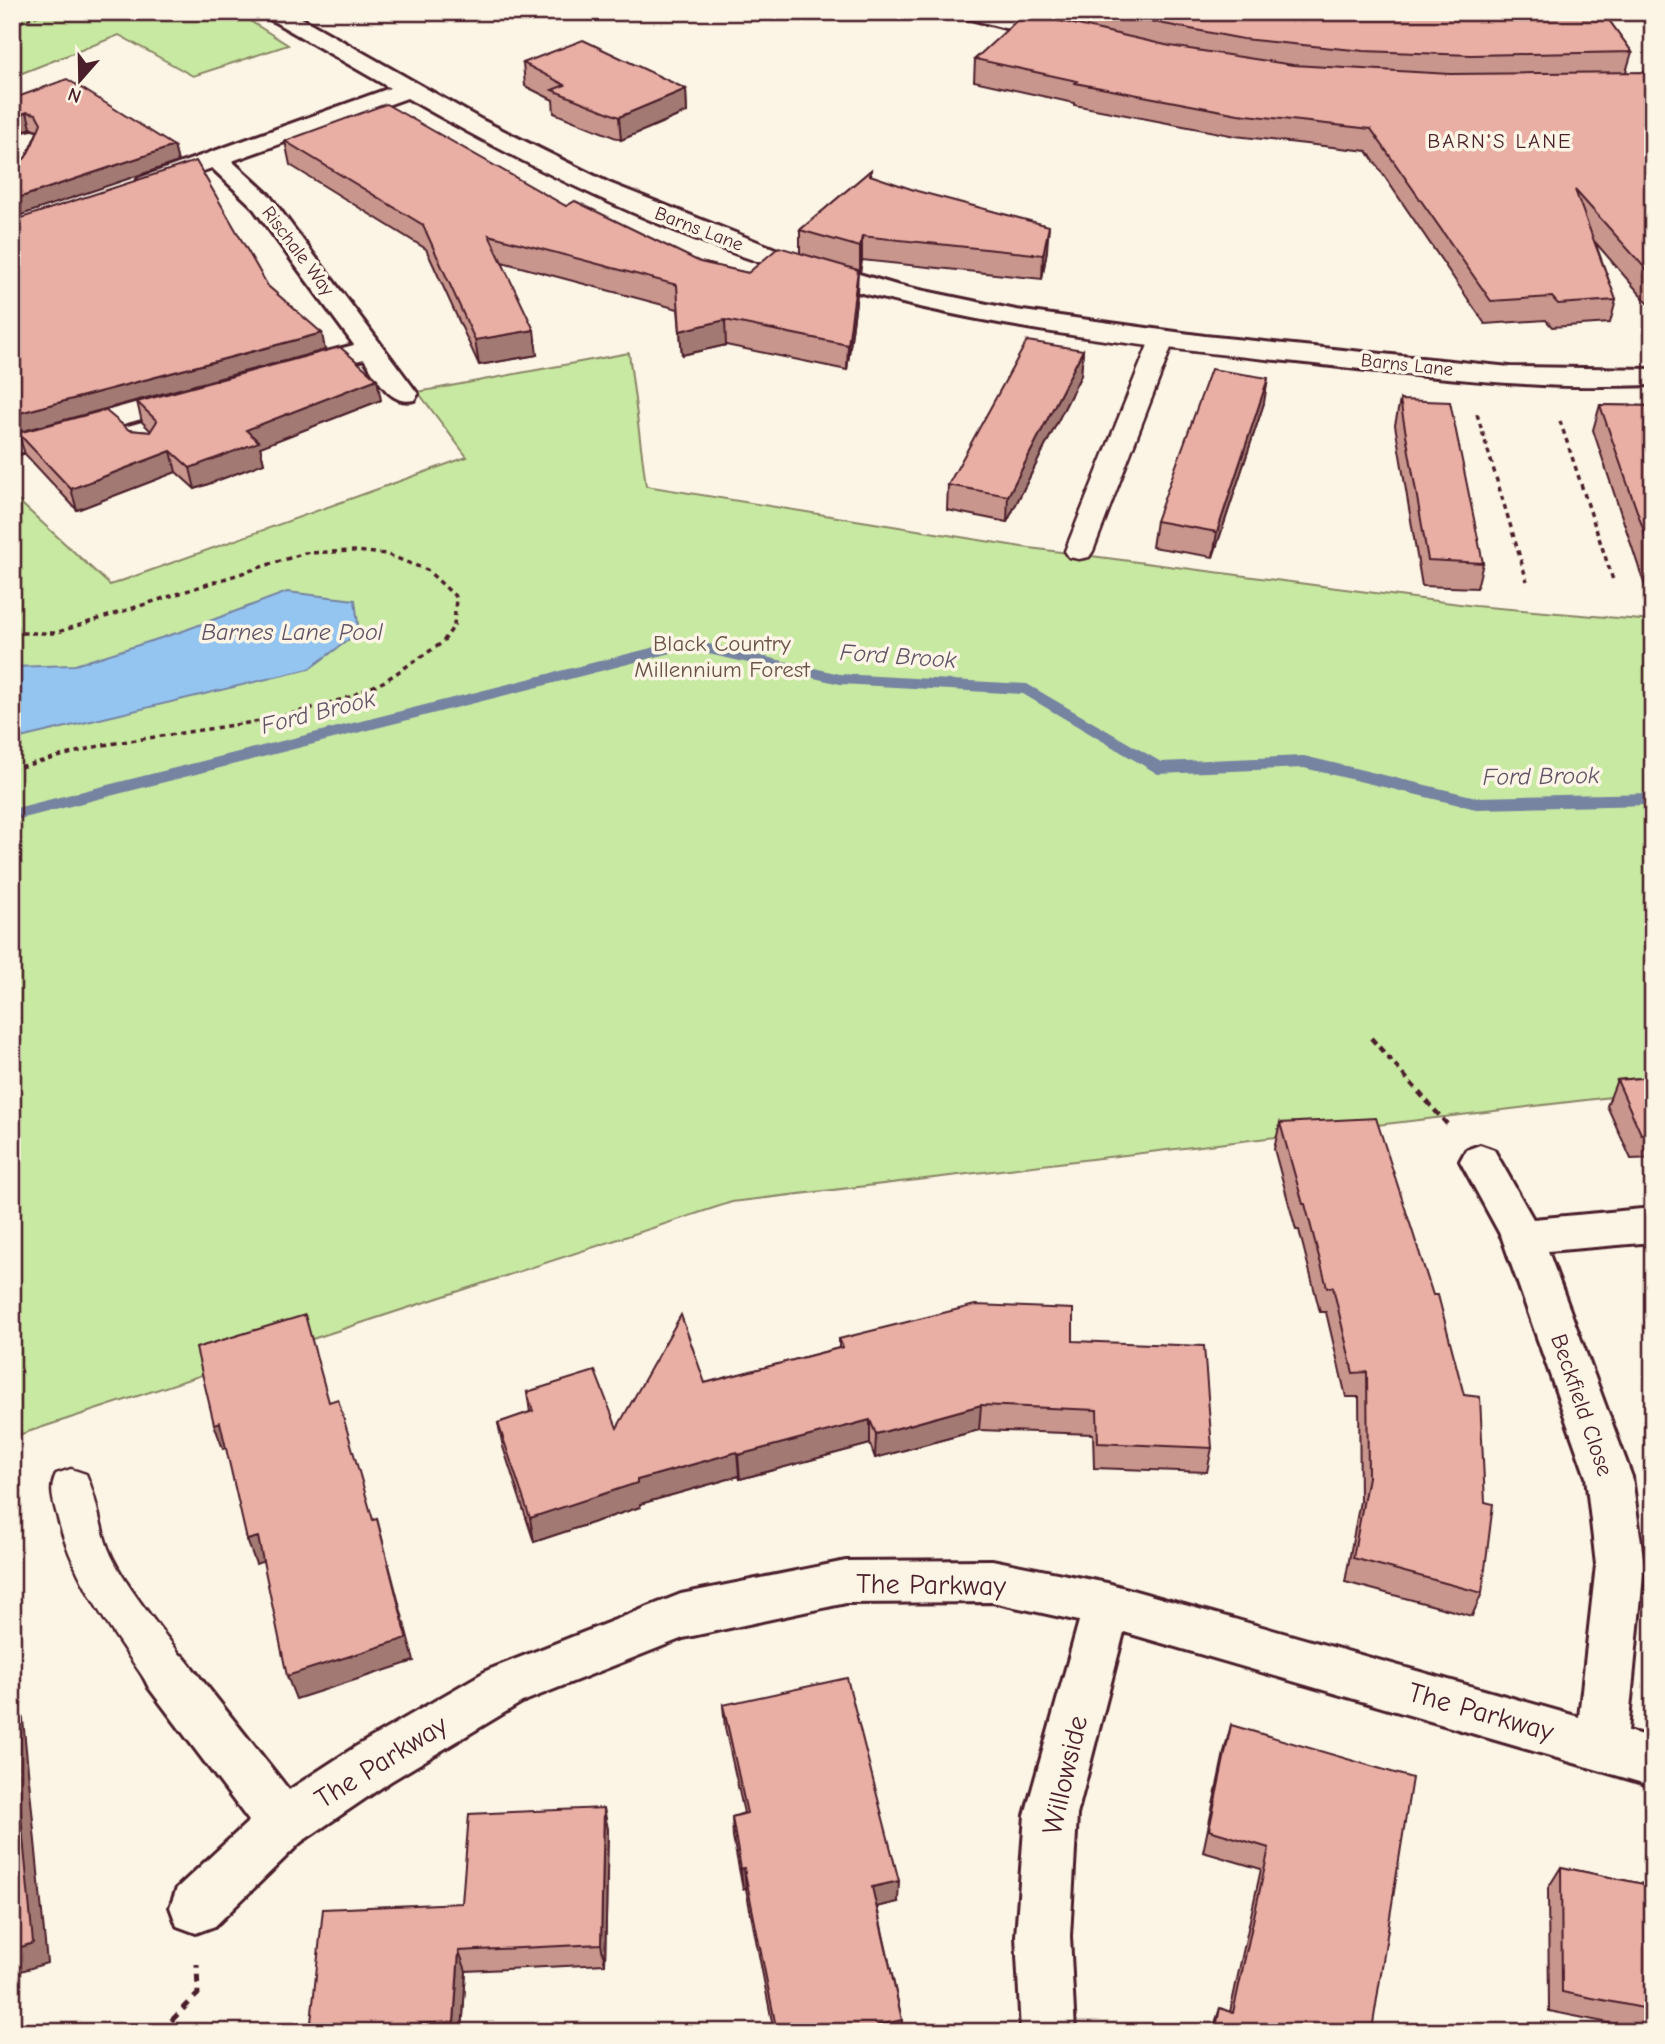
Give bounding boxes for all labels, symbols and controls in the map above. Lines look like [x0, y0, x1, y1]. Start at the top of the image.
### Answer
north arrow [46, 46, 116, 116]
text: N [65, 83, 84, 107]
district label: BARN'S LANE [1427, 129, 1573, 153]
street label: Rischale Way [257, 202, 339, 300]
street label: Barns Lane [652, 202, 746, 256]
street label: Barns Lane [1360, 349, 1454, 381]
water label: Barnes Lane Pool [201, 618, 384, 646]
park label: Black Country Millennium Forest [634, 630, 811, 683]
water label: Ford Brook [839, 638, 958, 674]
water label: Ford Brook [258, 684, 378, 740]
water label: Ford Brook [1482, 761, 1600, 791]
street label: Beckfield Close [1545, 1331, 1619, 1479]
street label: The Parkway [856, 1568, 1007, 1602]
street label: The Parkway [1405, 1676, 1558, 1748]
street label: The Parkway [309, 1708, 453, 1815]
street label: Willowside [1036, 1712, 1094, 1838]

